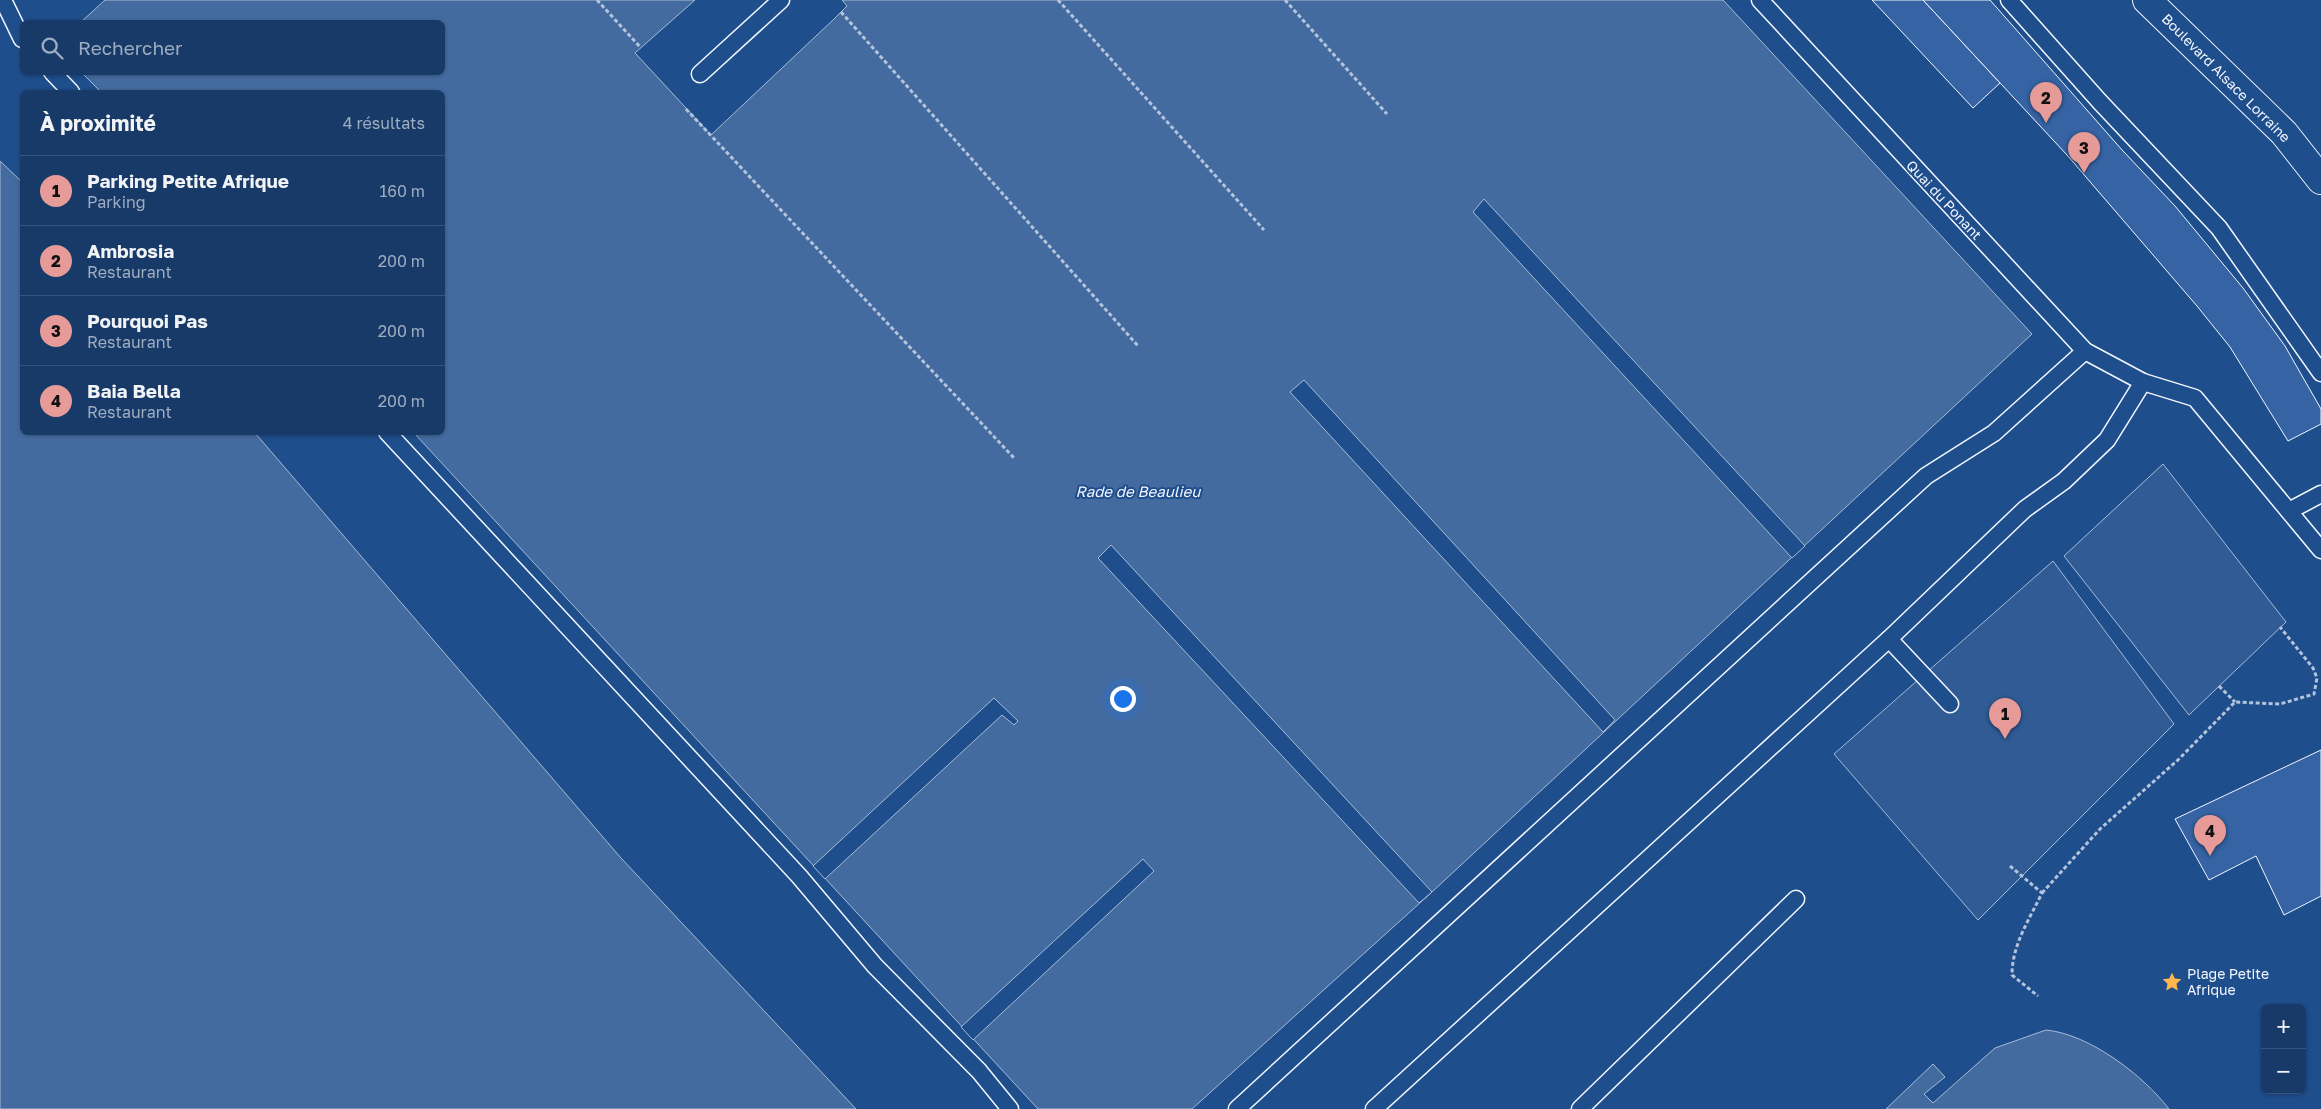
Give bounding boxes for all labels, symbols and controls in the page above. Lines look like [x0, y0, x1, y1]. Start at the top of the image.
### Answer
street label: Boulevard Alsace Lorraine [2159, 10, 2294, 145]
search box [20, 20, 445, 75]
icon: search [38, 34, 66, 62]
text: Rechercher [78, 36, 183, 59]
pin: 2 [2030, 82, 2062, 123]
text: À proximité [40, 110, 156, 136]
text: 4 résultats [343, 113, 425, 133]
pin: 3 [2068, 132, 2100, 173]
street label: Quai du Ponant [1903, 156, 1986, 243]
text: Parking Petite Afrique [87, 169, 289, 192]
text: 1 [52, 181, 60, 201]
text: 160 m [379, 181, 425, 201]
text: Parking [87, 192, 146, 212]
text: Ambrosia [87, 239, 174, 262]
text: 2 [51, 251, 61, 271]
text: 200 m [378, 251, 425, 271]
text: Restaurant [87, 262, 172, 282]
text: Pourquoi Pas [87, 309, 208, 332]
text: 3 [51, 321, 61, 341]
text: 200 m [378, 321, 425, 341]
text: Restaurant [87, 332, 172, 352]
text: Baia Bella [87, 379, 181, 402]
text: 4 [51, 391, 61, 411]
text: 200 m [378, 391, 425, 411]
text: Restaurant [87, 402, 172, 422]
water label: Rade de Beaulieu [1076, 482, 1201, 500]
your location [1110, 686, 1136, 712]
pin: 1 [1989, 698, 2021, 739]
pin: 4 [2194, 815, 2226, 856]
place label: Plage Petite Afrique [2187, 965, 2269, 998]
place icon: Plage Petite Afrique [2161, 971, 2183, 993]
map controls [2261, 1004, 2306, 1094]
button: + [2261, 1004, 2306, 1049]
button: − [2261, 1049, 2306, 1094]

